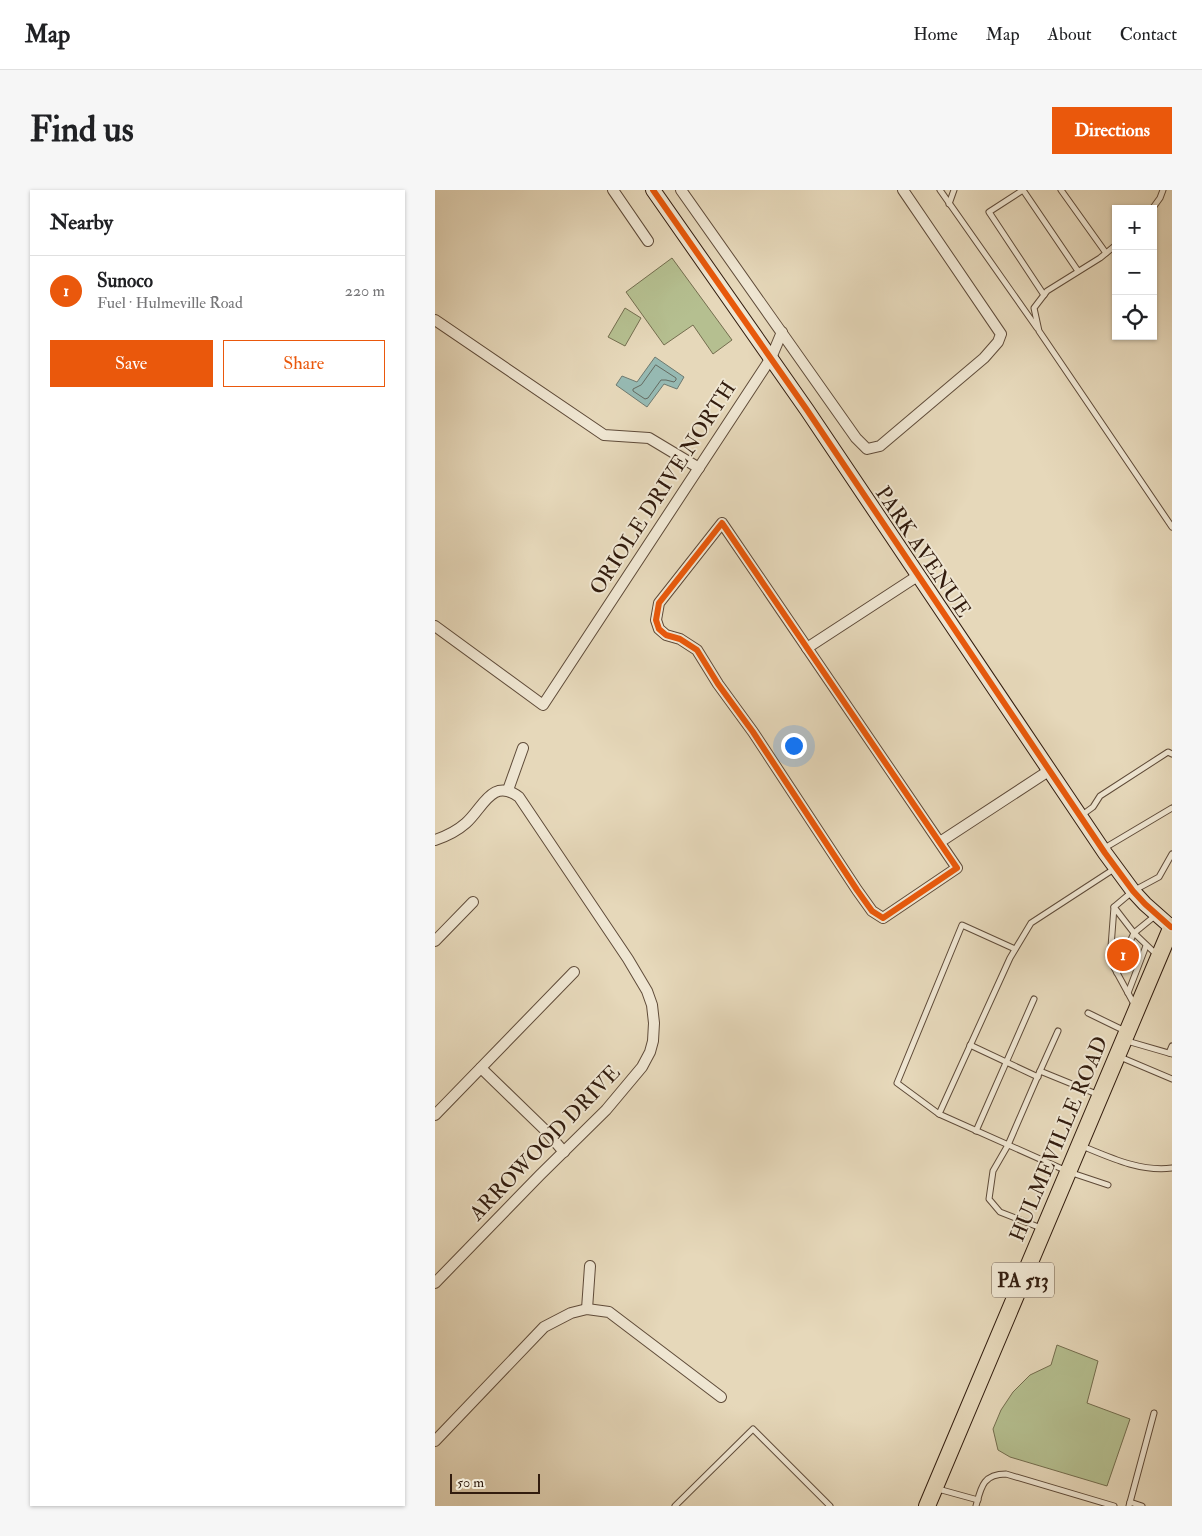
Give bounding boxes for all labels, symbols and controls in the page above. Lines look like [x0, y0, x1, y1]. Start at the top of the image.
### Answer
text: Map [25, 19, 70, 50]
text: Home [913, 23, 958, 46]
text: Map [986, 23, 1020, 46]
text: About [1048, 23, 1092, 46]
text: Contact [1120, 23, 1177, 46]
button: Directions [1052, 107, 1172, 154]
text: Find us [30, 108, 134, 152]
map controls [1112, 205, 1157, 340]
button: + [1112, 205, 1157, 250]
text: Nearby [50, 209, 113, 236]
button: − [1112, 250, 1157, 295]
text: Sunoco [97, 269, 153, 293]
text: 1 [63, 281, 69, 301]
text: 220 m [345, 281, 385, 301]
text: Fuel · Hulmeville Road [97, 293, 243, 313]
button: locate [1112, 295, 1157, 340]
button: Save [50, 340, 213, 387]
button: Share [223, 340, 385, 387]
street label: ORIOLE DRIVE NORTH [584, 376, 742, 600]
street label: PARK AVENUE [869, 481, 977, 623]
your location [781, 733, 807, 759]
pin: 1 [1107, 936, 1139, 974]
street label: HULMEVILLE ROAD [1004, 1032, 1114, 1246]
street label: ARROWOOD DRIVE [463, 1059, 626, 1227]
road number: PA 513 [992, 1262, 1054, 1298]
scale bar [450, 1471, 540, 1494]
text: 50 m [457, 1474, 484, 1491]

